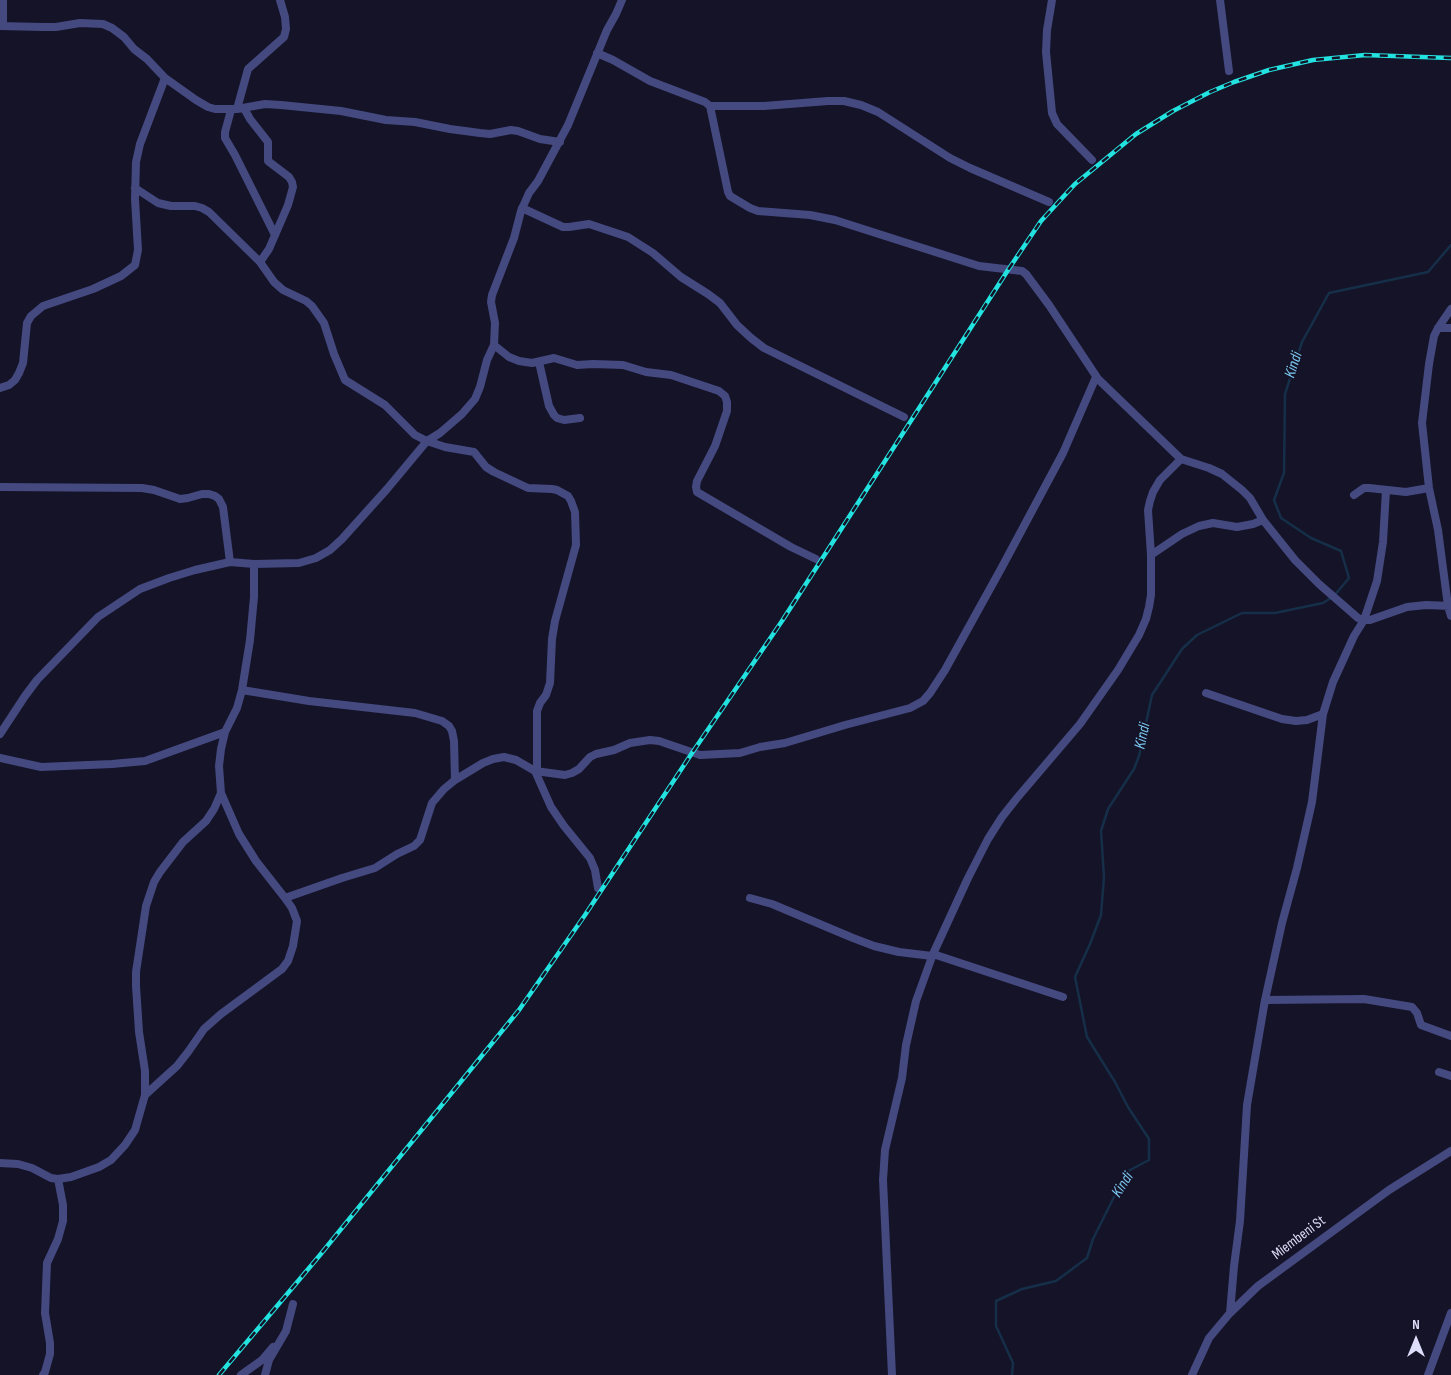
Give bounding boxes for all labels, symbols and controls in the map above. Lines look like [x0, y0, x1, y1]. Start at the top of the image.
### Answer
water label: Kindi [1281, 350, 1307, 380]
water label: Kindi [1131, 721, 1155, 751]
water label: Kindi [1108, 1169, 1138, 1201]
street label: Miembeni St [1269, 1212, 1329, 1264]
north arrow [1391, 1315, 1441, 1365]
text: N [1412, 1316, 1420, 1333]

